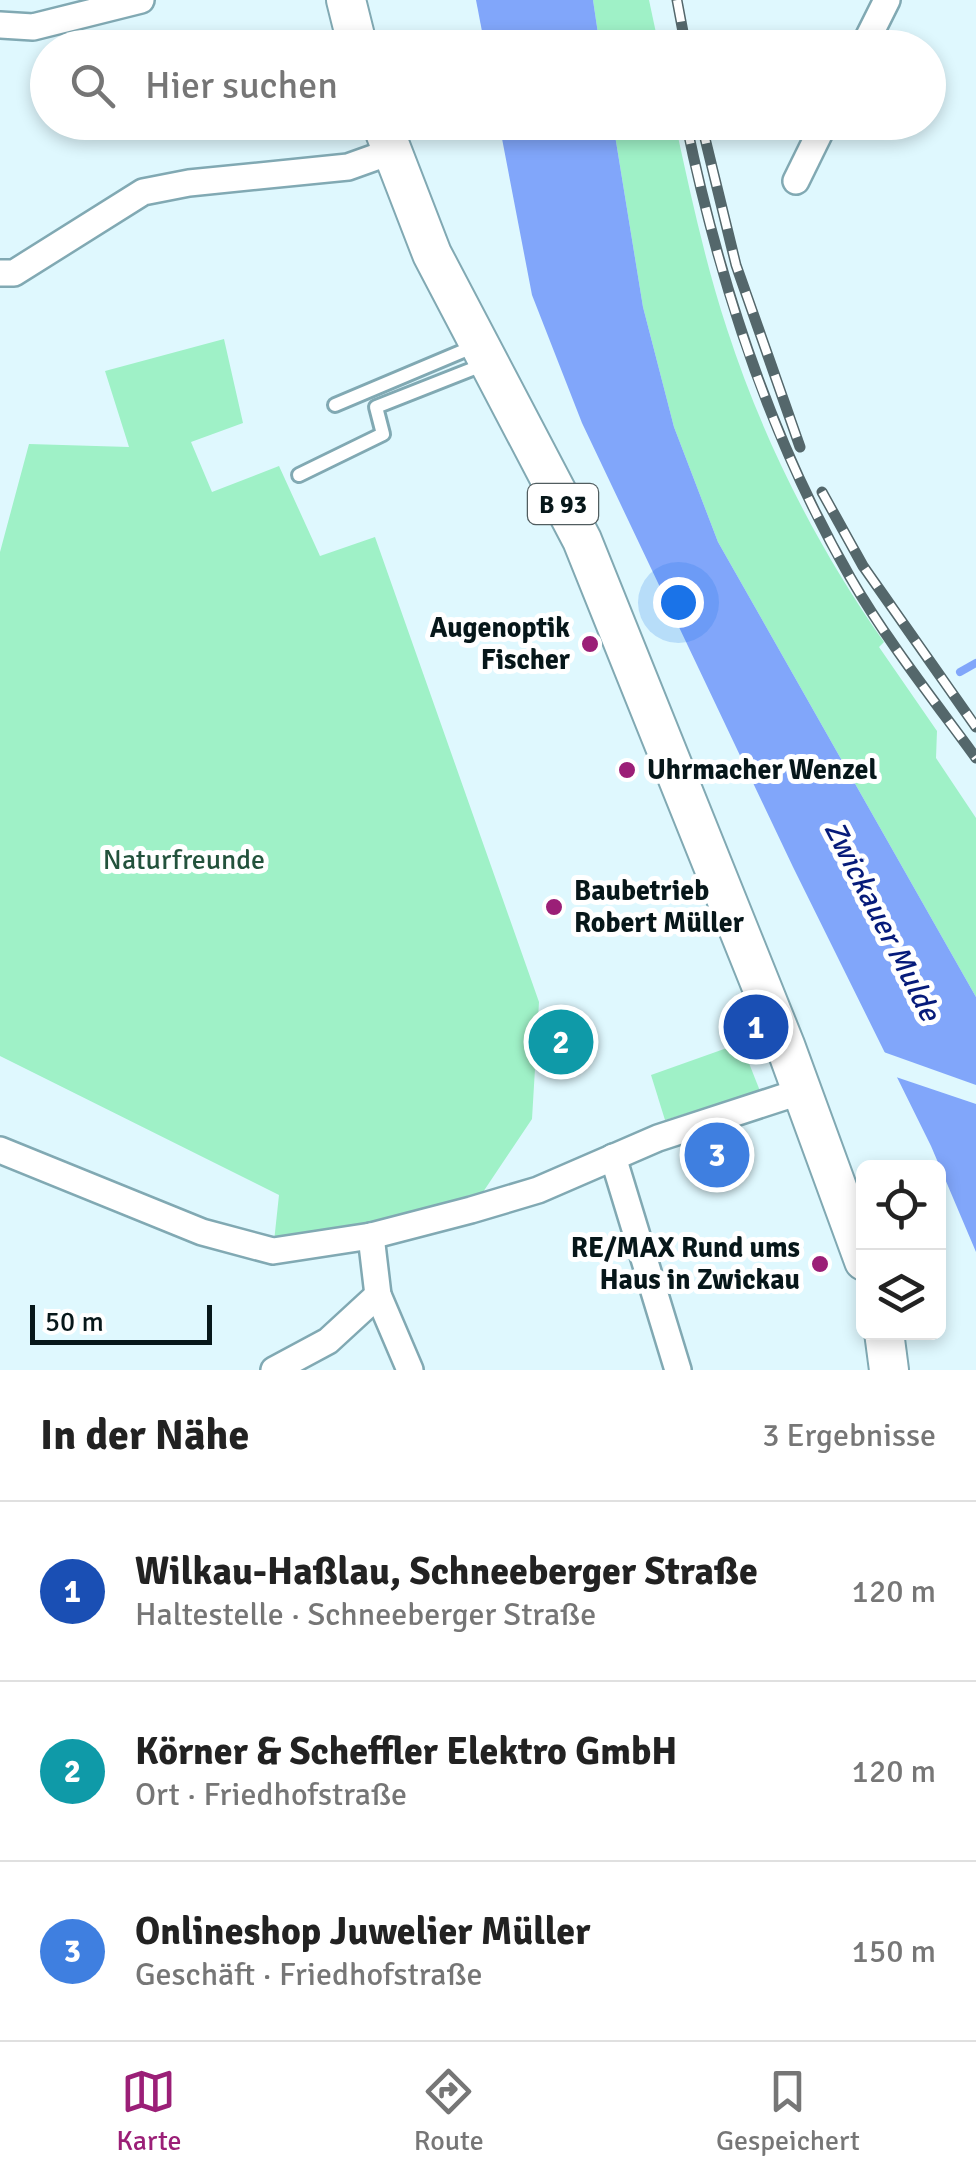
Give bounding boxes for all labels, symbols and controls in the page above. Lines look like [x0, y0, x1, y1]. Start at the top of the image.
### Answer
search box [30, 30, 946, 140]
icon: search [65, 58, 120, 113]
text: Hier suchen [145, 62, 338, 109]
road number: B 93 [528, 484, 598, 524]
your location [653, 577, 704, 628]
place label: Augenoptik Fischer [430, 611, 571, 677]
marker: Augenoptik Fischer [579, 633, 601, 655]
place label: Uhrmacher Wenzel [647, 753, 877, 787]
marker: Uhrmacher Wenzel [616, 759, 638, 781]
water label: Zwickauer Mulde [816, 815, 949, 1029]
park label: Naturfreunde [103, 843, 265, 877]
place label: Baubetrieb Robert Müller [574, 874, 745, 940]
marker: Baubetrieb Robert Müller [543, 896, 565, 918]
pin: 1 [724, 990, 788, 1064]
pin: 2 [528, 1004, 594, 1080]
pin: 3 [684, 1118, 750, 1192]
map controls [856, 1160, 946, 1340]
button: locate [856, 1160, 946, 1250]
place label: RE/MAX Rund ums Haus in Zwickau [571, 1231, 800, 1297]
button: layers [856, 1250, 946, 1340]
marker: RE/MAX Rund ums Haus in Zwickau [809, 1253, 831, 1275]
scale bar [30, 1300, 212, 1344]
text: 50 m [45, 1305, 104, 1339]
text: In der Nähe [40, 1410, 249, 1461]
text: 3 Ergebnisse [762, 1416, 936, 1455]
text: Wilkau-Haßlau, Schneeberger Straße [135, 1548, 758, 1595]
text: 1 [64, 1572, 81, 1611]
text: 120 m [852, 1572, 936, 1611]
text: Haltestelle · Schneeberger Straße [135, 1595, 596, 1634]
text: Körner & Scheffler Elektro GmbH [135, 1728, 677, 1775]
text: 2 [64, 1752, 81, 1791]
text: 120 m [852, 1752, 936, 1791]
text: Ort · Friedhofstraße [135, 1775, 407, 1814]
text: Onlineshop Juwelier Müller [135, 1908, 590, 1955]
text: 3 [64, 1932, 81, 1971]
text: 150 m [852, 1932, 936, 1971]
text: Geschäft · Friedhofstraße [135, 1955, 483, 1994]
tab: Karte [116, 2064, 181, 2158]
tab: Route [414, 2064, 484, 2158]
tab: Gespeichert [716, 2064, 860, 2158]

